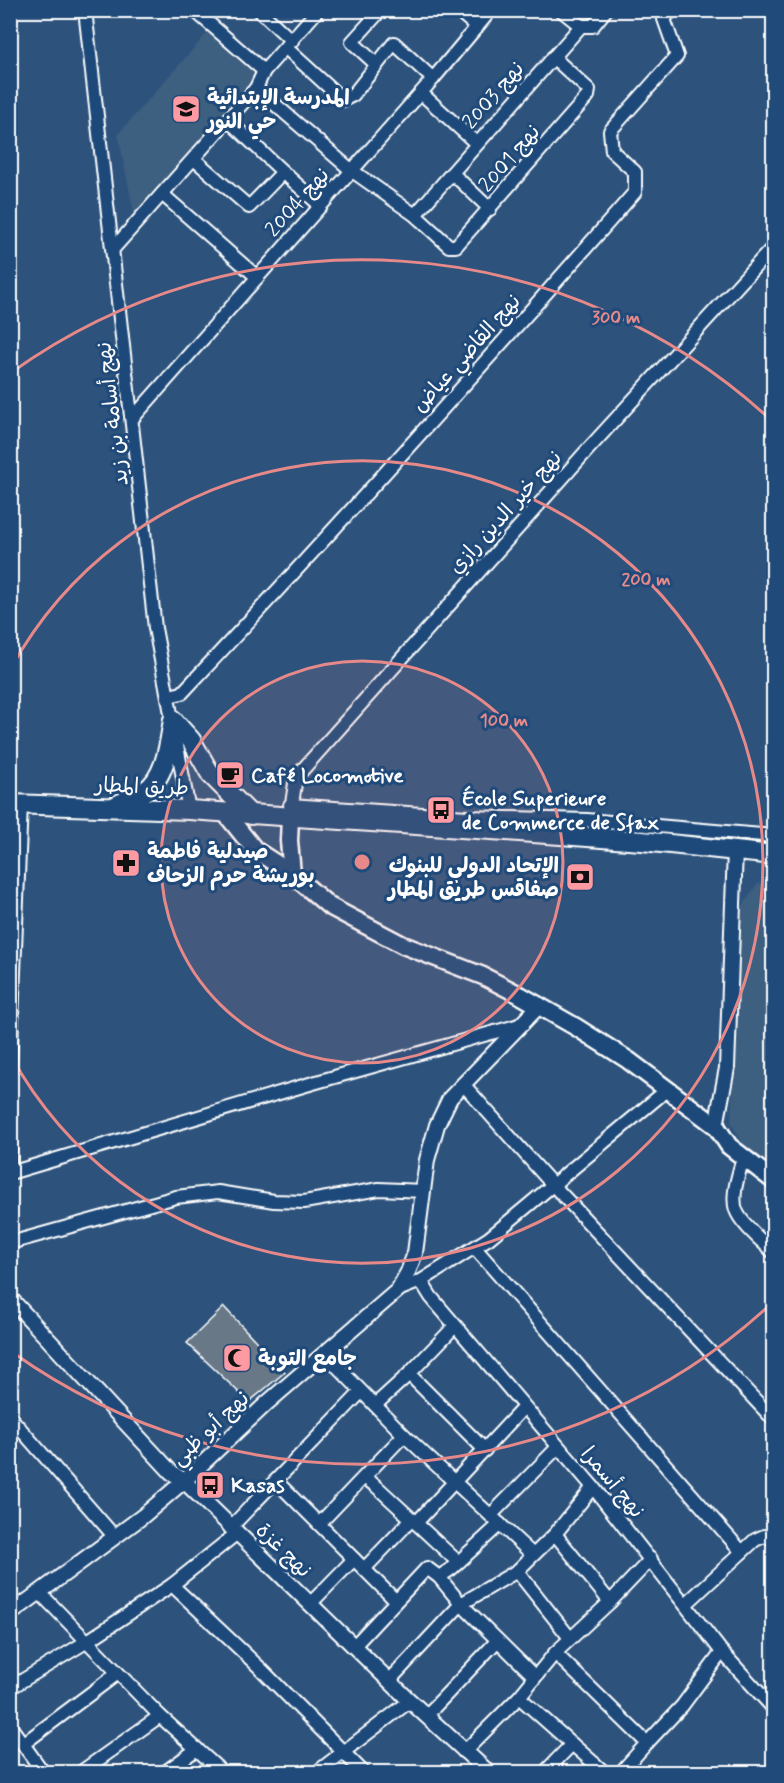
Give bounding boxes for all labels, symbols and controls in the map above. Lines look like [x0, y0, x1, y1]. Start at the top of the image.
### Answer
street label: نهج 2003 [457, 56, 531, 136]
place label: المدرسة الإبتدائية حي النور [205, 84, 350, 140]
school or university icon: المدرسة الإبتدائية حي النور [170, 93, 202, 125]
street label: نهج 2001 [473, 119, 547, 198]
street label: نهج 2004 [259, 162, 336, 243]
street label: نهج القاضي عياض [406, 288, 530, 422]
text: 300 m [592, 306, 640, 330]
street label: نهج أسامة بن زيد [90, 340, 136, 488]
street label: نهج خير الدين رازي [443, 445, 569, 580]
text: 200 m [621, 568, 671, 592]
text: 100 m [480, 709, 528, 733]
cafe icon: Café Locomotive [214, 759, 246, 791]
place label: Café Locomotive [251, 762, 404, 790]
street label: طريق المطار [93, 771, 189, 803]
place label: École Superieure de Commerce de Sfax [462, 785, 660, 837]
bus stop icon: École Superieure de Commerce de Sfax [425, 794, 457, 826]
place label: صيدلية فاطمة بوريشة حرم الزحاف [147, 838, 314, 891]
pharmacy icon: صيدلية فاطمة بوريشة حرم الزحاف [110, 847, 142, 879]
centre of rings [352, 852, 372, 872]
place label: الإتحاد الدولي للبنوك صفاقس طريق المطار [386, 852, 559, 904]
bank icon: الإتحاد الدولي للبنوك صفاقس طريق المطار [564, 861, 596, 893]
mosque icon: جامع التوبة [221, 1342, 253, 1374]
place label: جامع التوبة [258, 1345, 357, 1373]
street label: نهج أبو ظبي [165, 1385, 259, 1475]
street label: نهج أسمرا [574, 1441, 650, 1524]
bus stop icon: Kasas [194, 1469, 226, 1501]
place label: Kasas [231, 1472, 285, 1500]
street label: نهج غزة [249, 1517, 317, 1584]

